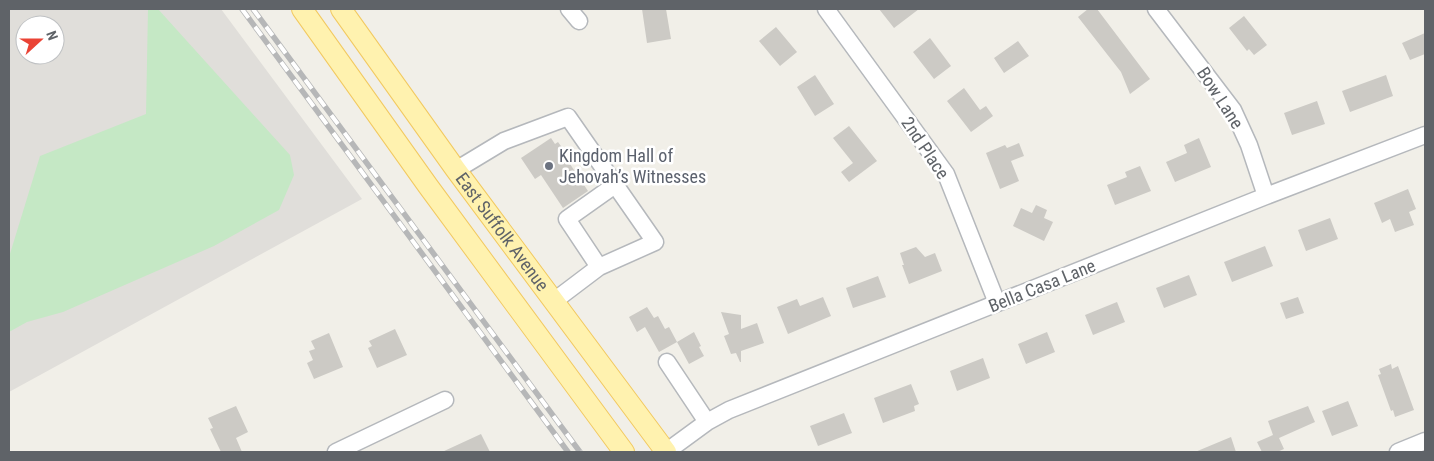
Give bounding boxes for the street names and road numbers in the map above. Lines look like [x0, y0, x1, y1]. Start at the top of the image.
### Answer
street label: Bow Lane [1193, 63, 1248, 132]
street label: 2nd Place [897, 113, 954, 183]
street label: East Suffolk Avenue [452, 168, 553, 295]
street label: Bella Casa Lane [985, 255, 1098, 317]

